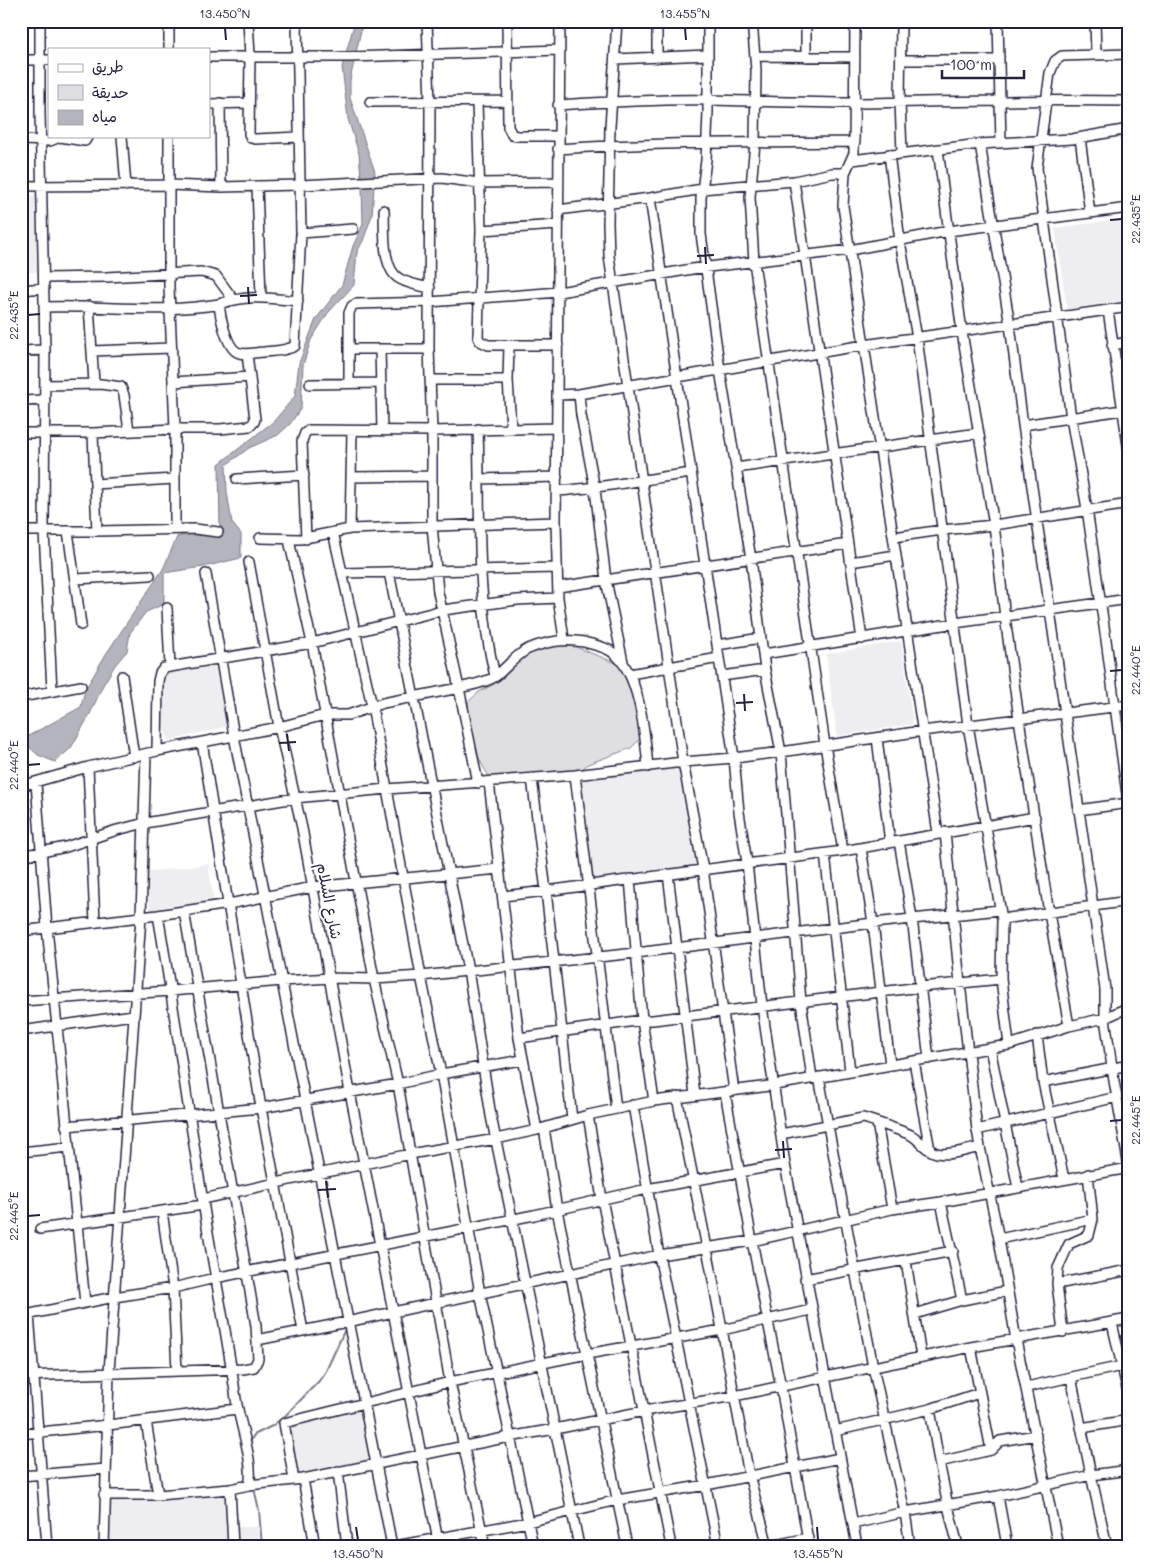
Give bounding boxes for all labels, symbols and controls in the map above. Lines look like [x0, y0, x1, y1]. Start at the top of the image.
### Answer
text: 13.450°N [200, 5, 250, 21]
text: 13.455°N [660, 5, 710, 21]
legend [48, 48, 210, 138]
scale bar [942, 48, 1025, 80]
text: 100 m [950, 54, 992, 74]
text: طريق [92, 56, 124, 76]
text: حديقة [92, 82, 129, 102]
text: مياه [92, 106, 117, 126]
text: 22.435°E [1127, 194, 1143, 244]
text: 22.435°E [5, 290, 21, 340]
text: 22.440°E [1127, 645, 1143, 695]
text: 22.440°E [5, 740, 21, 790]
street label: شارع السلام [311, 861, 347, 941]
text: 22.445°E [1127, 1095, 1143, 1145]
text: 22.445°E [5, 1191, 21, 1241]
text: 13.450°N [333, 1545, 383, 1561]
text: 13.455°N [793, 1545, 843, 1561]

